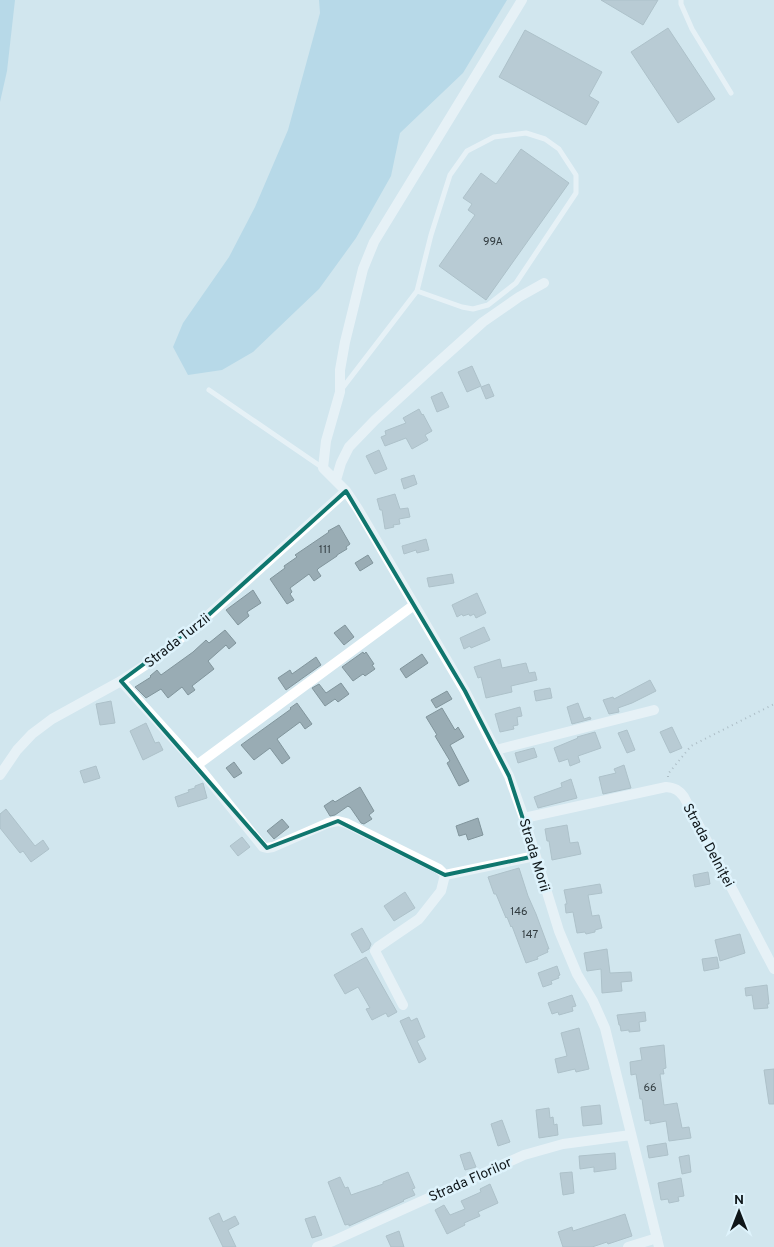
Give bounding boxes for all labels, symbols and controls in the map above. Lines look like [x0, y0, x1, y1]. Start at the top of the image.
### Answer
house number: 99A [483, 235, 503, 249]
house number: 111 [319, 543, 331, 557]
street label: Strada Turzii [142, 610, 214, 672]
street label: Strada Delniței [678, 801, 737, 891]
street label: Strada Morii [514, 817, 553, 894]
house number: 146 [510, 905, 528, 919]
house number: 147 [522, 928, 538, 942]
house number: 66 [643, 1081, 657, 1095]
street label: Strada Florilor [426, 1154, 515, 1206]
north arrow [714, 1187, 764, 1237]
text: N [734, 1192, 744, 1209]

